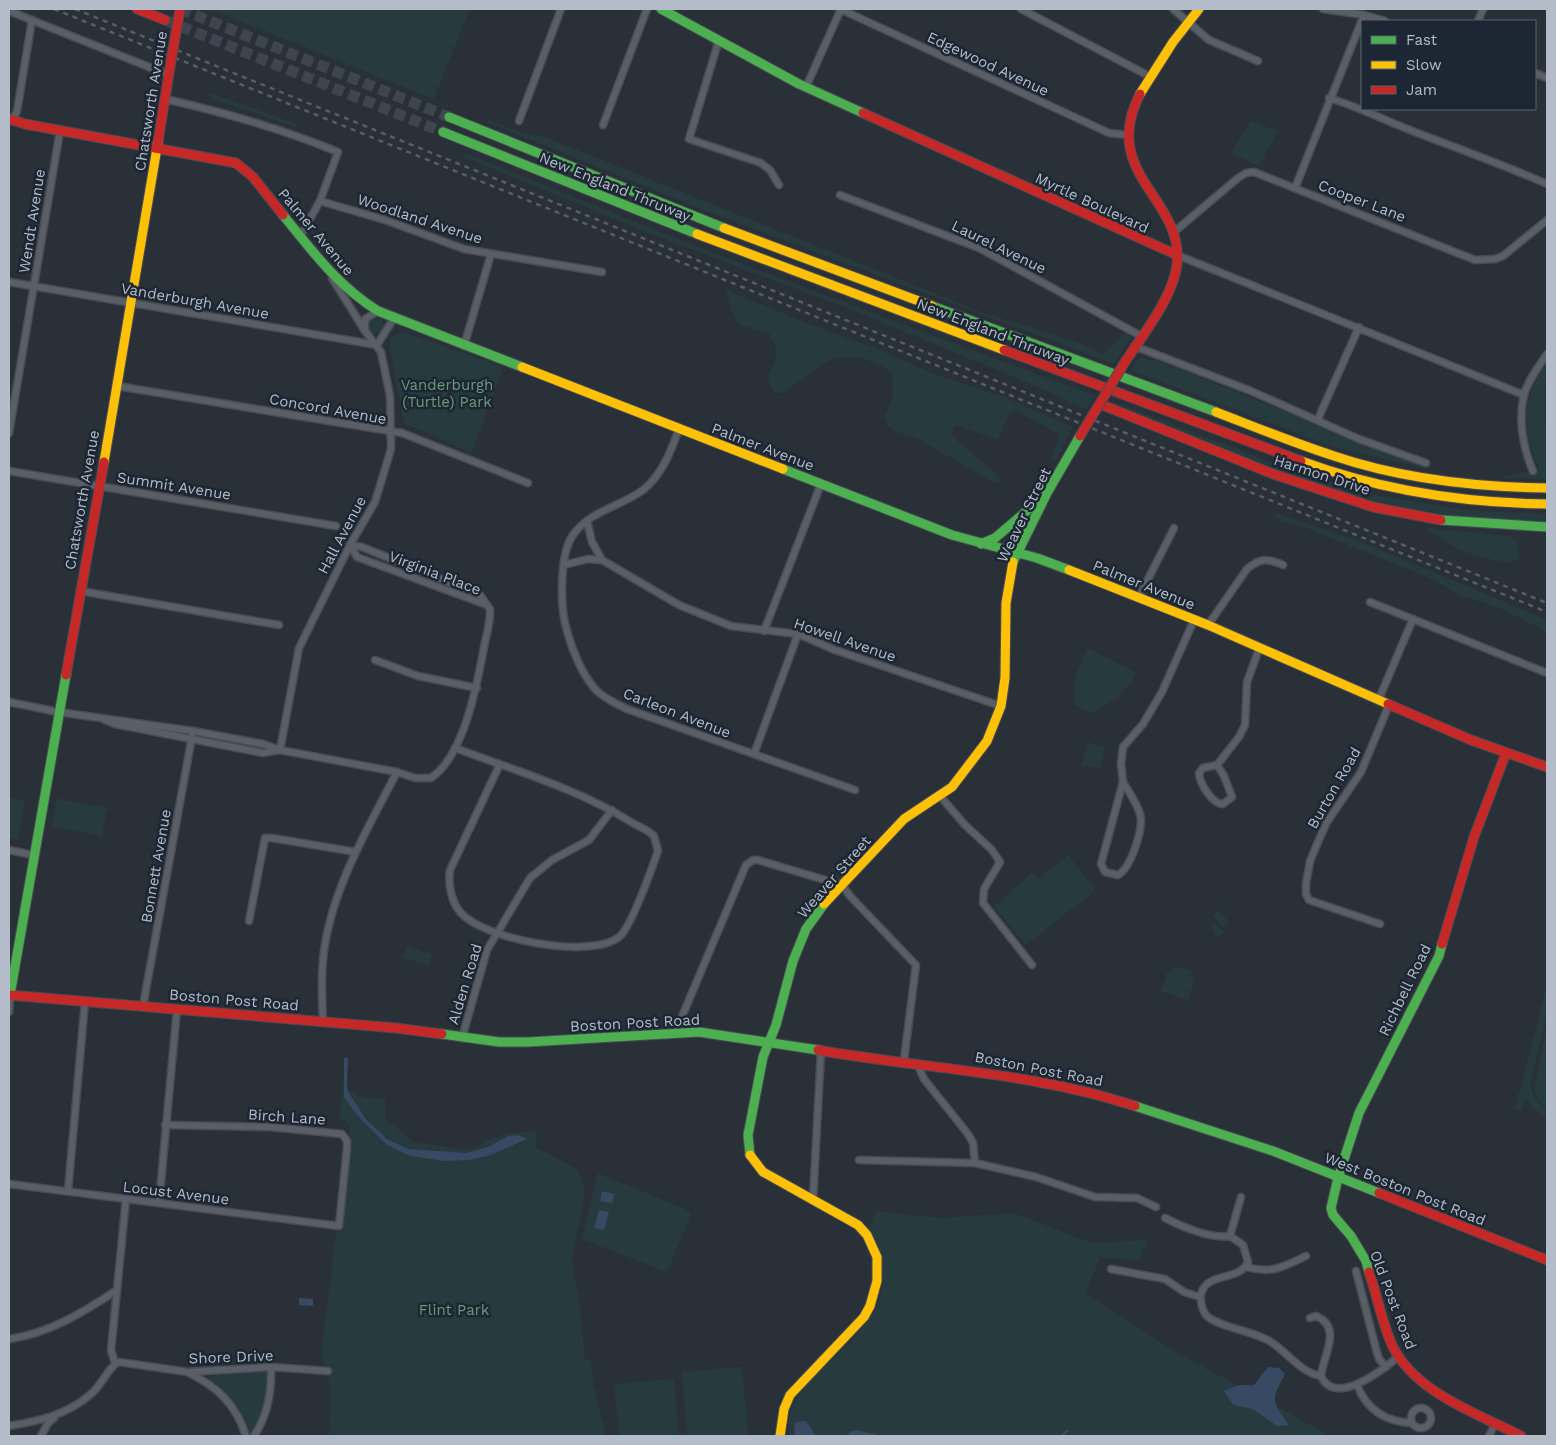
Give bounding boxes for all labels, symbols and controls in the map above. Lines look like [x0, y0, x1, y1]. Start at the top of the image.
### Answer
legend [1361, 20, 1536, 110]
street label: Edgewood Avenue [924, 28, 1052, 100]
street label: Chatsworth Avenue [131, 30, 171, 172]
text: Fast [1406, 31, 1438, 49]
text: Slow [1406, 56, 1442, 74]
text: Jam [1406, 81, 1437, 99]
street label: New England Thruway [537, 148, 694, 226]
street label: Wendt Avenue [15, 168, 49, 274]
street label: Myrtle Boulevard [1032, 169, 1152, 237]
street label: Cooper Lane [1316, 176, 1408, 226]
street label: Palmer Avenue [274, 185, 358, 279]
street label: Woodland Avenue [355, 190, 485, 248]
street label: Laurel Avenue [949, 216, 1049, 278]
street label: Vanderburgh Avenue [120, 279, 270, 323]
street label: New England Thruway [914, 295, 1072, 369]
park label: Vanderburgh (Turtle) Park [401, 376, 493, 411]
street label: Concord Avenue [268, 390, 388, 428]
street label: Palmer Avenue [709, 419, 817, 475]
street label: Chatsworth Avenue [61, 429, 103, 571]
street label: Harmon Drive [1271, 451, 1373, 499]
street label: Weaver Street [993, 464, 1055, 565]
street label: Summit Avenue [116, 468, 232, 504]
street label: Hall Avenue [314, 493, 370, 577]
street label: Virginia Place [386, 547, 484, 599]
street label: Palmer Avenue [1090, 556, 1198, 614]
street label: Howell Avenue [792, 614, 898, 666]
street label: Carleon Avenue [621, 684, 733, 742]
street label: Burton Road [1303, 744, 1365, 832]
street label: Bonnett Avenue [137, 808, 175, 924]
street label: Weaver Street [793, 832, 875, 922]
street label: Alden Road [444, 941, 486, 1027]
street label: Richbell Road [1375, 941, 1435, 1039]
street label: Boston Post Road [168, 985, 300, 1015]
street label: Boston Post Road [569, 1011, 701, 1035]
street label: Boston Post Road [973, 1048, 1105, 1090]
street label: Birch Lane [248, 1105, 326, 1129]
street label: West Boston Post Road [1322, 1148, 1488, 1230]
street label: Locust Avenue [122, 1178, 230, 1208]
street label: Old Post Road [1366, 1248, 1420, 1352]
park label: Flint Park [419, 1301, 490, 1319]
street label: Shore Drive [188, 1347, 274, 1367]

